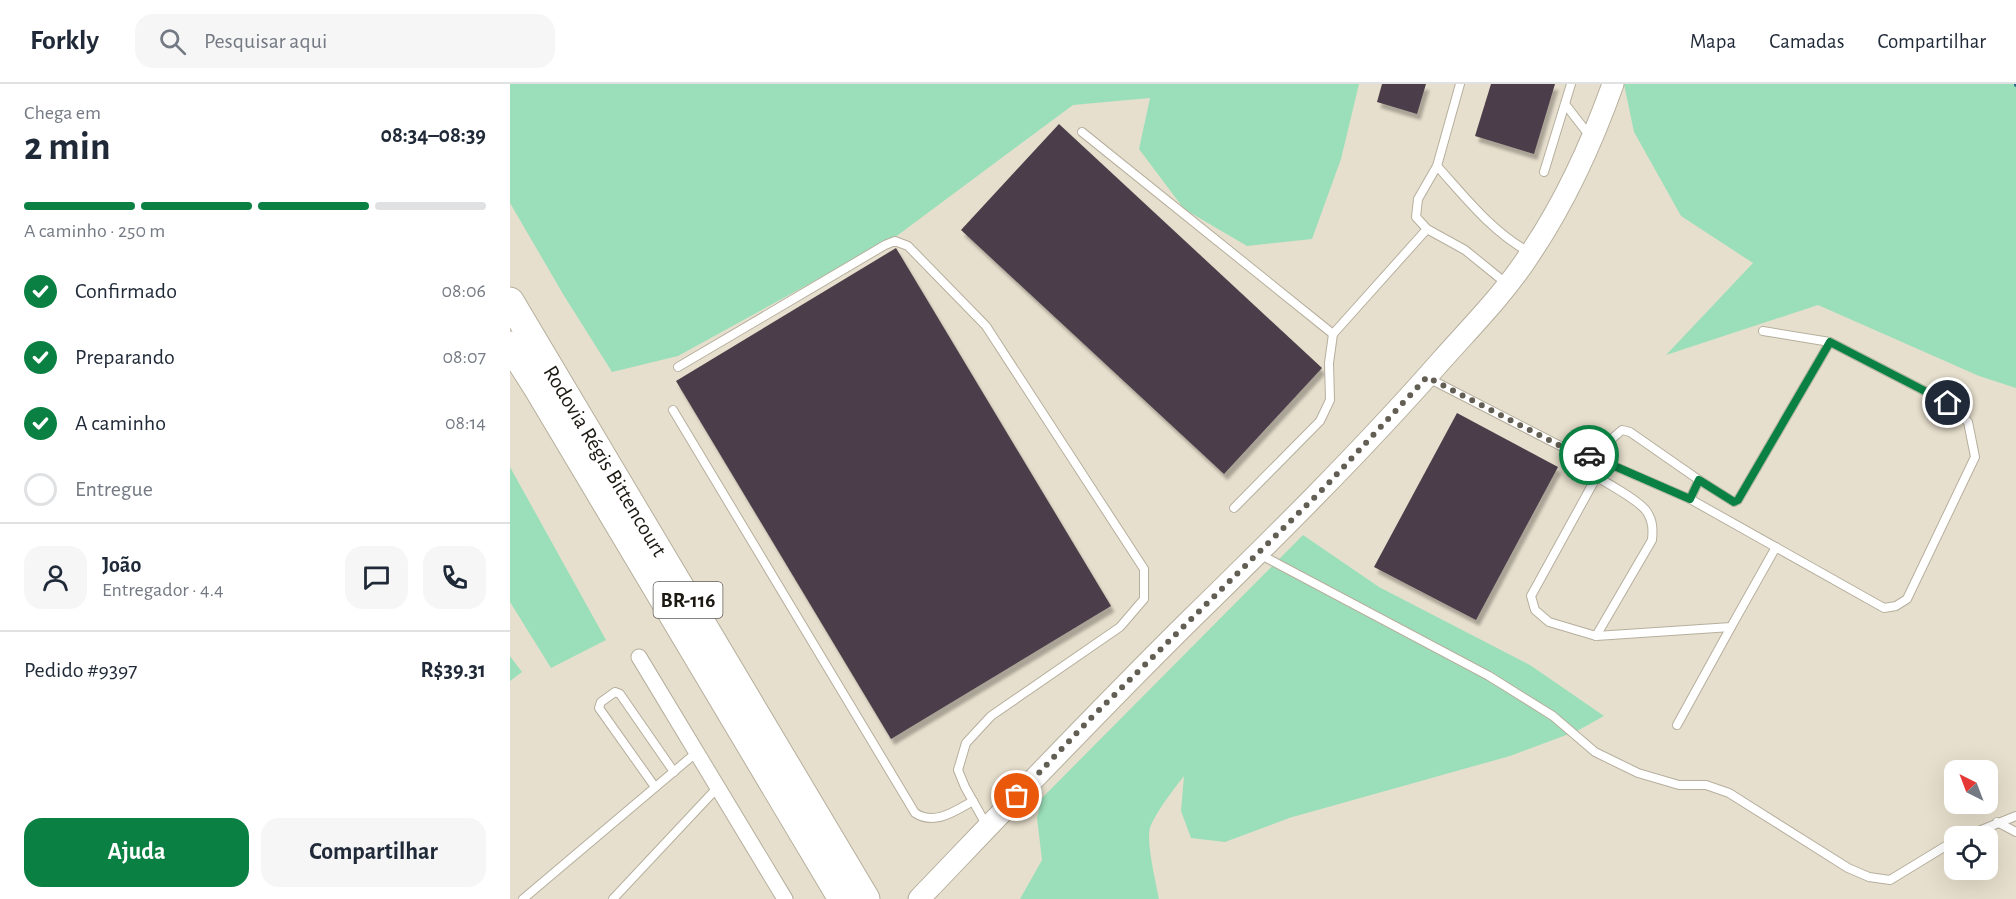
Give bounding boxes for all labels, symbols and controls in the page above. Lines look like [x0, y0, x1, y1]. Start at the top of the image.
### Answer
search box [135, 14, 555, 68]
icon: search [156, 25, 189, 58]
text: Forkly [30, 27, 99, 55]
text: Pesquisar aqui [204, 30, 327, 52]
text: Mapa [1690, 31, 1736, 52]
text: Camadas [1769, 31, 1844, 52]
text: Compartilhar [1877, 31, 1986, 52]
text: Chega em [24, 103, 101, 123]
text: 08:34–08:39 [381, 124, 486, 146]
text: 2 min [24, 128, 111, 167]
text: A caminho · 250 m [24, 221, 165, 241]
icon: check [24, 275, 57, 308]
text: Confirmado [75, 280, 177, 302]
text: 08:06 [441, 281, 486, 301]
icon: check [24, 341, 57, 374]
text: Preparando [75, 346, 175, 368]
text: 08:07 [442, 347, 486, 367]
street label: Rodovia Régis Bittencourt [539, 362, 671, 560]
pin [1922, 377, 1973, 428]
icon: home [1931, 386, 1964, 419]
icon: check [24, 407, 57, 440]
text: A caminho [75, 412, 166, 434]
text: 08:14 [445, 413, 486, 433]
courier [1559, 425, 1619, 485]
icon: car [1573, 439, 1606, 472]
text: Entregue [75, 478, 153, 500]
button: person [24, 546, 87, 609]
button: chat [345, 546, 408, 609]
button: phone [423, 546, 486, 609]
text: João [102, 554, 141, 576]
text: Entregador · 4.4 [102, 580, 224, 600]
road number: BR-116 [654, 582, 723, 618]
text: Pedido #9397 [24, 659, 137, 681]
text: R$39.31 [421, 659, 486, 681]
north arrow [1944, 760, 1998, 814]
map controls [1944, 760, 1998, 880]
pin [991, 770, 1042, 821]
icon: bag [1000, 779, 1033, 812]
button: Ajuda [24, 818, 249, 887]
button: Compartilhar [261, 818, 486, 887]
button: locate [1944, 826, 1998, 880]

